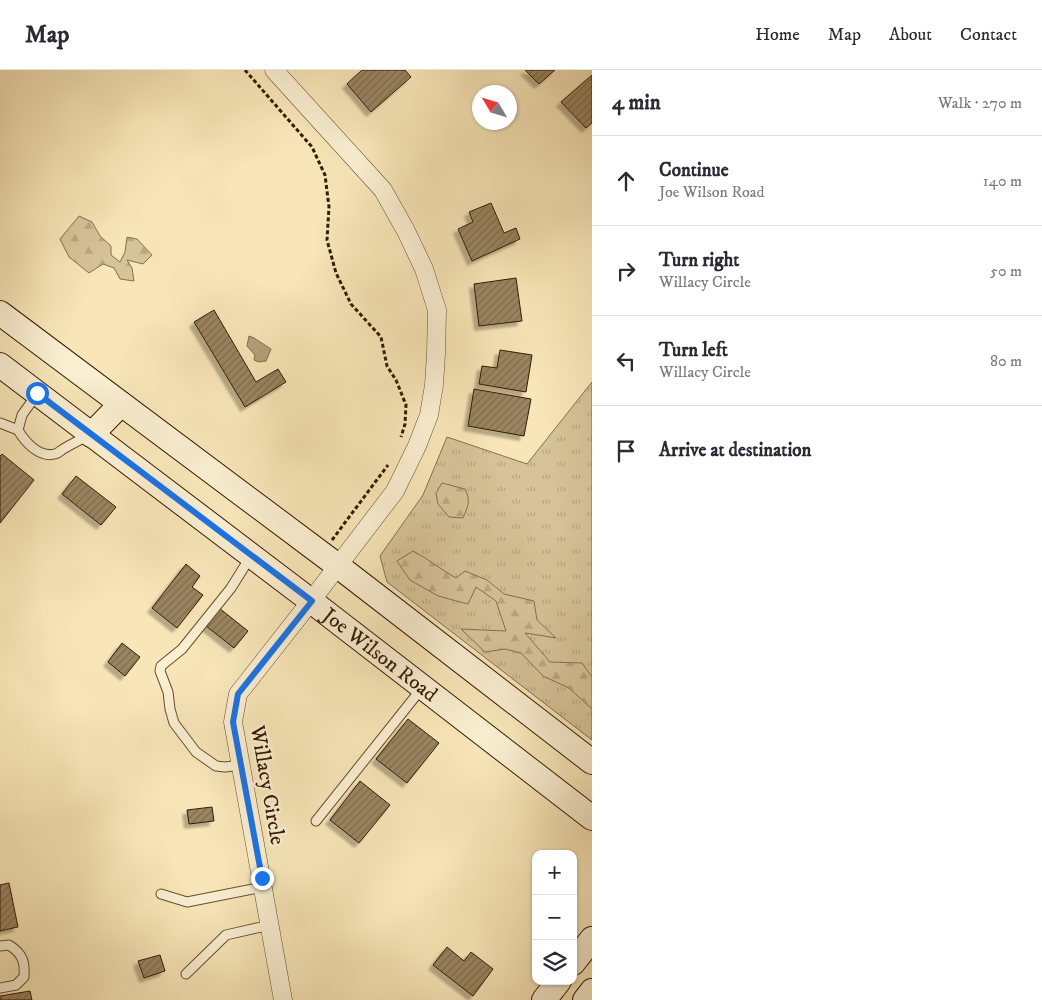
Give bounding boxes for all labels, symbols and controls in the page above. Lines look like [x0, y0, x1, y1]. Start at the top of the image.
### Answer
text: Map [25, 20, 69, 50]
text: Home [755, 24, 800, 46]
text: Map [828, 24, 861, 46]
text: About [889, 24, 932, 46]
text: Contact [960, 24, 1017, 46]
north arrow [472, 85, 517, 130]
text: 4 min [612, 90, 661, 116]
text: Walk · 270 m [938, 93, 1022, 113]
text: Continue [659, 159, 729, 182]
icon: ahead [612, 167, 640, 195]
text: 140 m [983, 171, 1022, 191]
text: Joe Wilson Road [659, 182, 765, 202]
text: Turn right [659, 249, 739, 272]
icon: right [612, 257, 640, 285]
text: 50 m [990, 261, 1022, 281]
text: Willacy Circle [659, 272, 751, 292]
text: Turn left [659, 339, 728, 362]
icon: left [612, 347, 640, 375]
text: 80 m [990, 351, 1022, 371]
text: Willacy Circle [659, 362, 751, 382]
route start [26, 382, 49, 405]
icon: arrive [612, 437, 640, 465]
text: Arrive at destination [659, 439, 811, 462]
street label: Joe Wilson Road [315, 601, 443, 708]
street label: Willacy Circle [244, 723, 290, 847]
map controls [532, 850, 577, 985]
button: + [532, 850, 577, 895]
route end [251, 867, 274, 890]
button: − [532, 895, 577, 940]
button: layers [532, 940, 577, 985]

